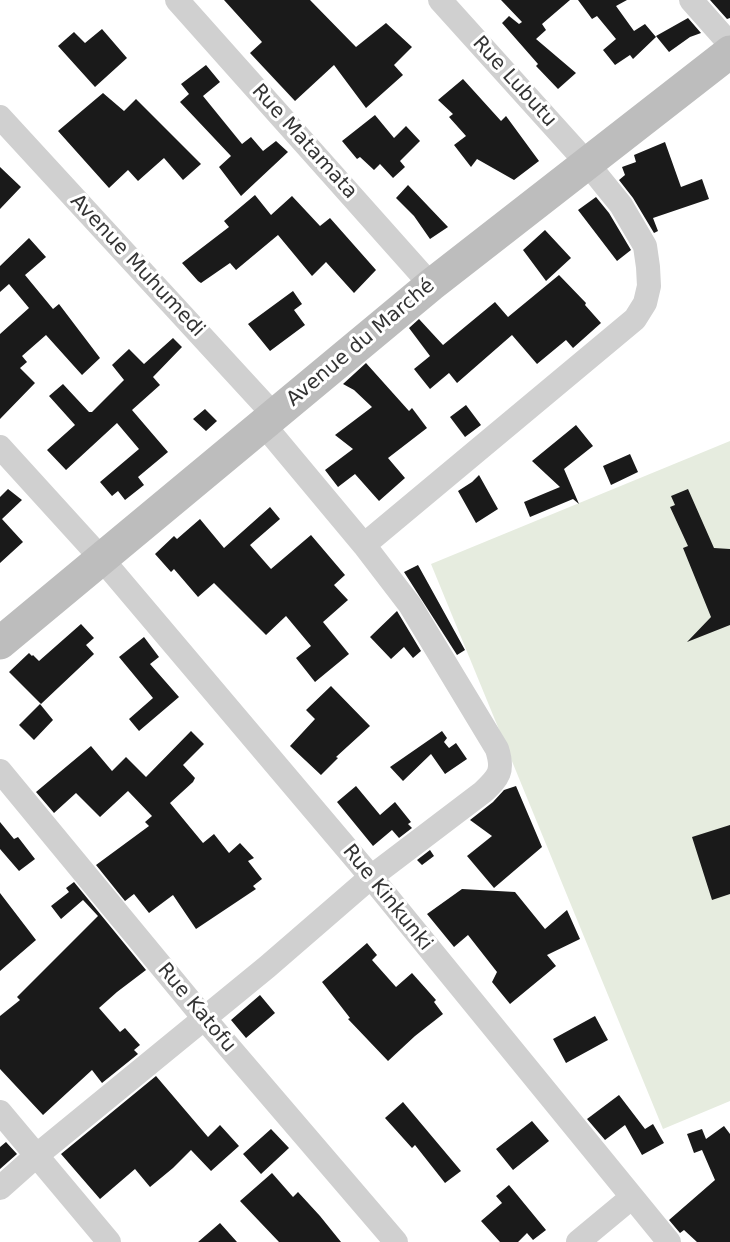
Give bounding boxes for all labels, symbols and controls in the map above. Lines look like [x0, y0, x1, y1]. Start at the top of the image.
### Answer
street label: Rue Lubutu [467, 32, 561, 132]
street label: Rue Matamata [246, 80, 362, 204]
street label: Avenue Muhumedi [65, 190, 209, 342]
street label: Avenue du Marché [282, 274, 440, 412]
street label: Rue Kinkunki [337, 840, 437, 956]
street label: Rue Katofu [152, 958, 240, 1058]

